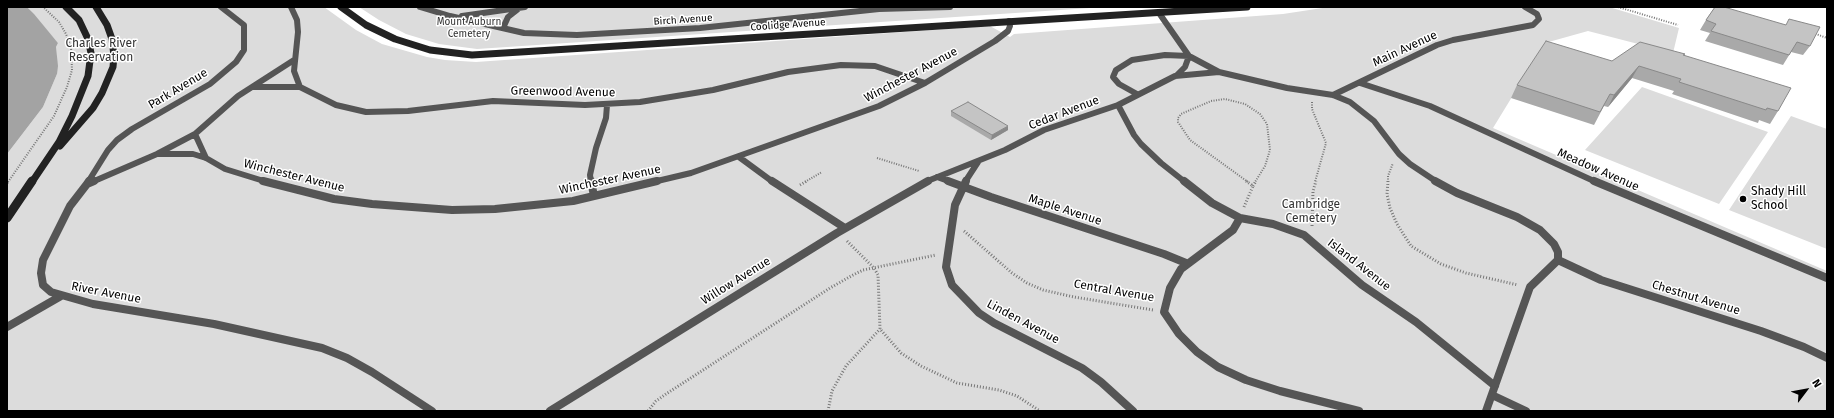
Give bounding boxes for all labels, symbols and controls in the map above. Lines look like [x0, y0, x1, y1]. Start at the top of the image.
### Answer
street label: Birch Avenue [653, 12, 713, 28]
park label: Mount Auburn Cemetery [437, 16, 501, 40]
street label: Coolidge Avenue [750, 16, 826, 34]
street label: Main Avenue [1371, 28, 1439, 70]
park label: Charles River Reservation [65, 37, 137, 65]
street label: Winchester Avenue [862, 44, 960, 106]
street label: Park Avenue [146, 66, 210, 112]
street label: Greenwood Avenue [511, 84, 615, 100]
street label: Cedar Avenue [1027, 93, 1101, 133]
street label: Meadow Avenue [1555, 146, 1641, 194]
street label: Winchester Avenue [242, 156, 346, 196]
street label: Winchester Avenue [558, 162, 662, 198]
place label: Shady Hill School [1751, 185, 1806, 213]
street label: Maple Avenue [1027, 191, 1103, 229]
marker: Shady Hill School [1738, 194, 1748, 204]
park label: Cambridge Cemetery [1282, 198, 1340, 226]
street label: Island Avenue [1324, 236, 1394, 294]
street label: Willow Avenue [699, 254, 773, 308]
street label: Central Avenue [1073, 277, 1155, 305]
street label: Chestnut Avenue [1650, 278, 1742, 318]
street label: River Avenue [70, 279, 142, 307]
street label: Linden Avenue [984, 297, 1062, 347]
north arrow [1786, 370, 1826, 410]
text: N [1809, 377, 1824, 390]

